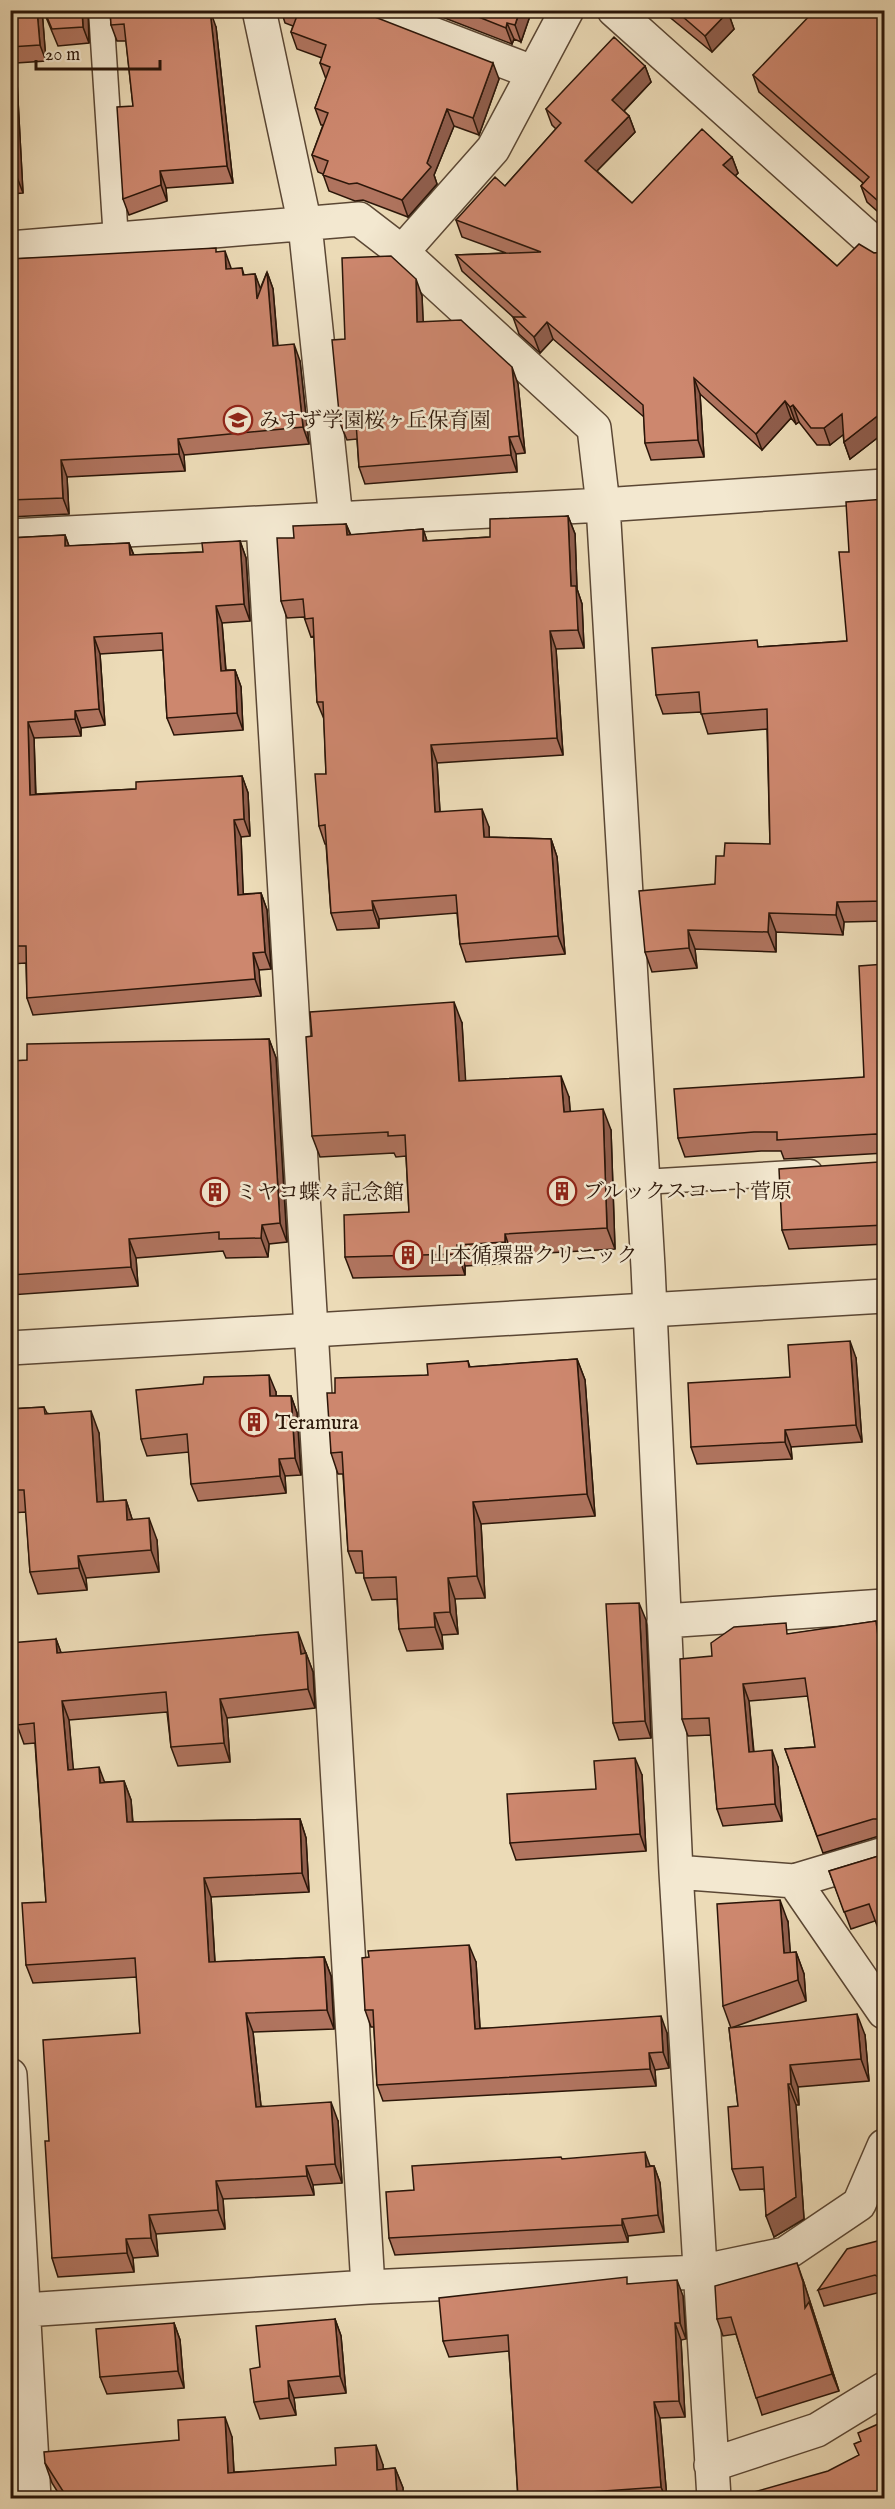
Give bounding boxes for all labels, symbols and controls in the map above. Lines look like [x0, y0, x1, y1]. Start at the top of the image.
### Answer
scale bar [36, 33, 160, 71]
text: 20 m [45, 44, 80, 67]
school or university icon: みすず学園桜ヶ丘保育園 [222, 404, 254, 436]
place label: みすず学園桜ヶ丘保育園 [259, 408, 490, 435]
building icon: ブルックスコート菅原 [546, 1175, 578, 1207]
building icon: ミヤコ蝶々記念館 [199, 1176, 231, 1208]
place label: ブルックスコート菅原 [583, 1179, 792, 1206]
place label: ミヤコ蝶々記念館 [236, 1180, 404, 1207]
building icon: 山本循環器クリニック [392, 1239, 424, 1271]
place label: 山本循環器クリニック [429, 1243, 638, 1270]
building icon: Teramura [238, 1406, 270, 1438]
place label: Teramura [275, 1410, 360, 1437]

